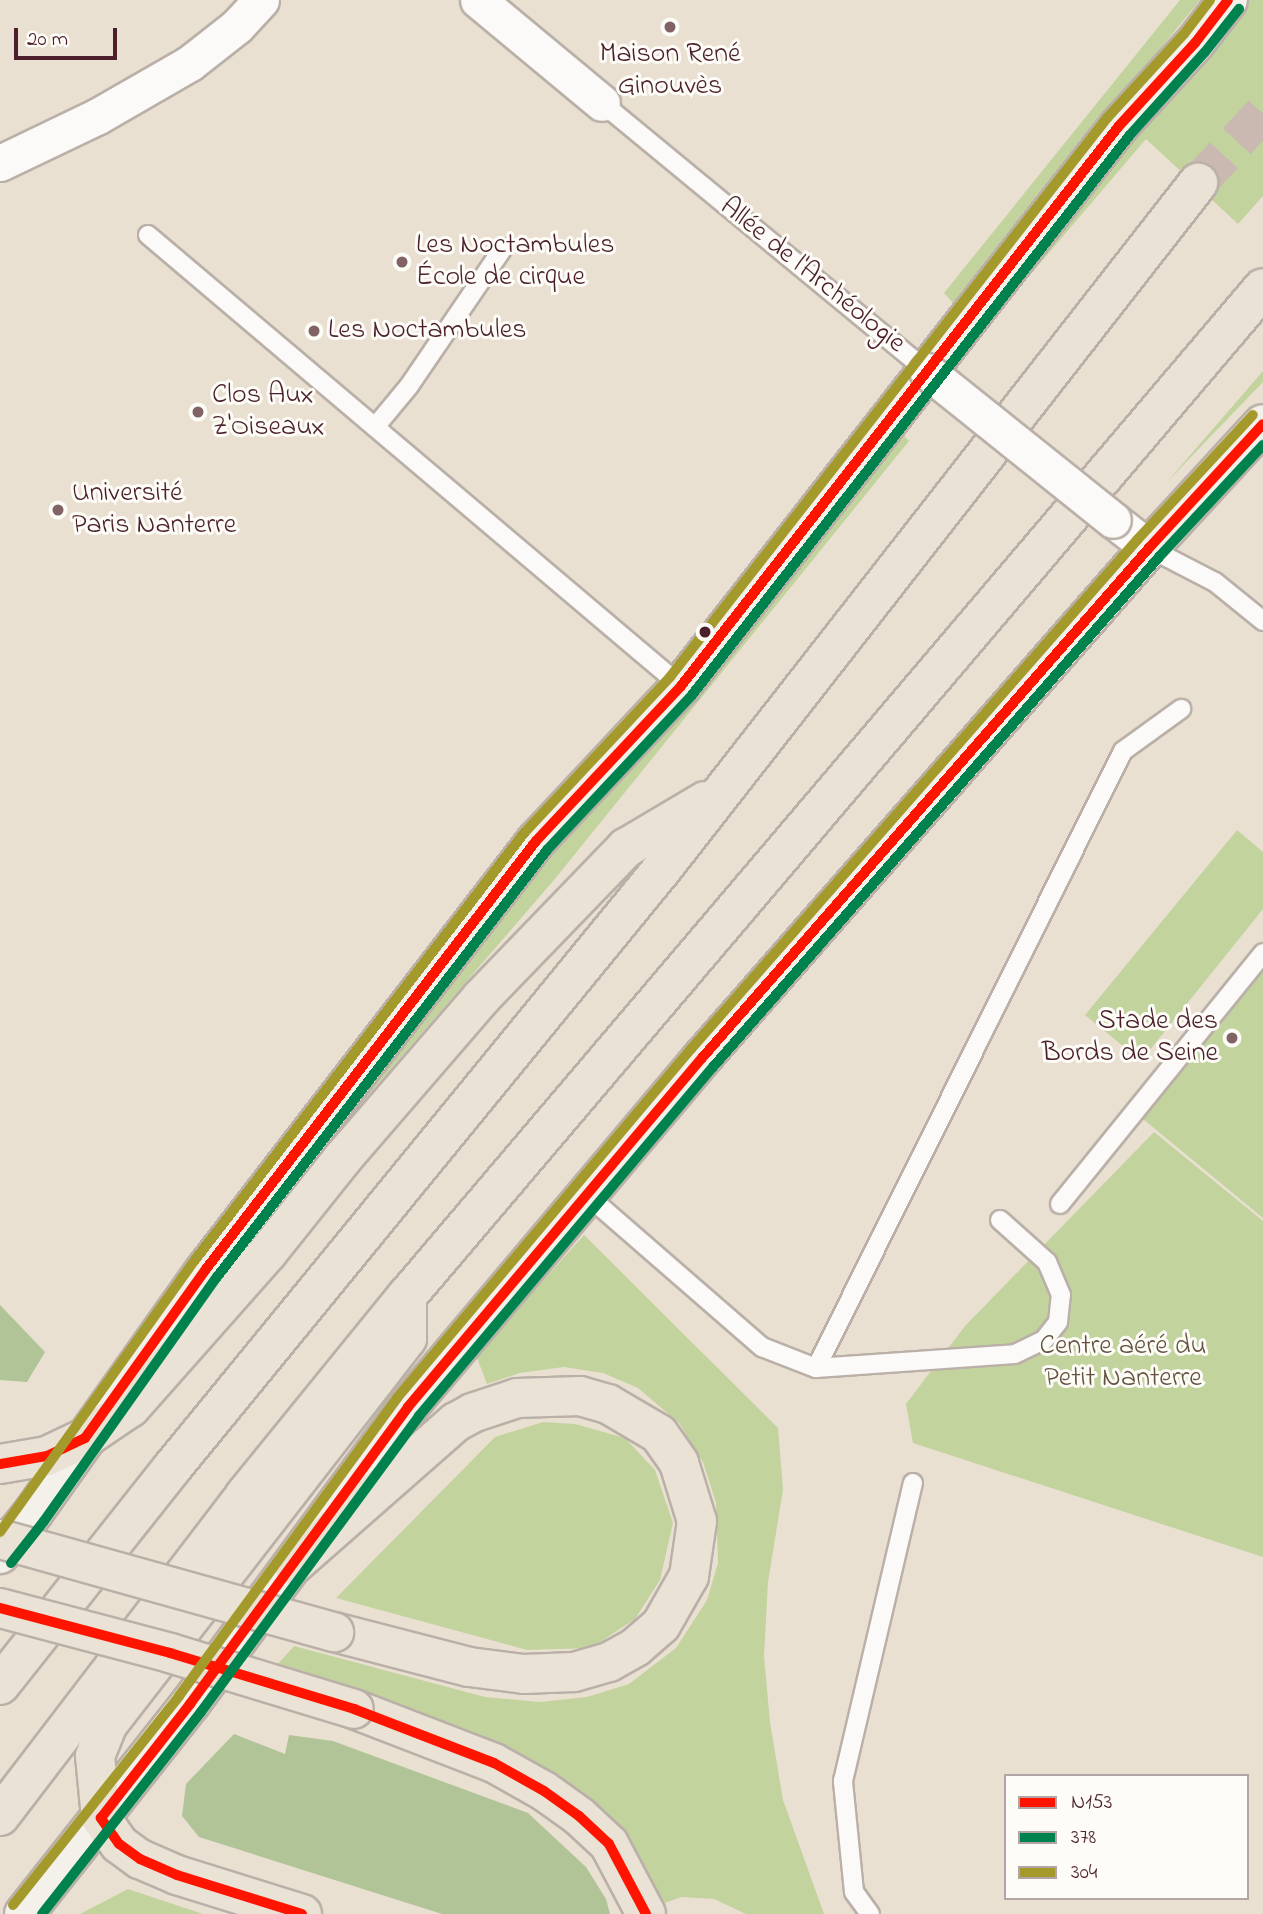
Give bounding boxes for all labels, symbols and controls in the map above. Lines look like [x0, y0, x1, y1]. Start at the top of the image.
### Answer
scale bar [18, 14, 121, 58]
marker: Maison René Ginouvès [662, 19, 678, 35]
text: 20 m [27, 25, 68, 55]
place label: Maison René Ginouvès [599, 38, 741, 104]
street label: Allée de l'Archéologie [712, 191, 912, 361]
place label: Les Noctambules École de cirque [416, 229, 615, 295]
marker: Les Noctambules École de cirque [394, 254, 410, 270]
place label: Les Noctambules [328, 314, 527, 348]
marker: Les Noctambules [306, 323, 322, 339]
place label: Clos Aux Z'Oiseaux [212, 379, 325, 445]
marker: Clos Aux Z'Oiseaux [190, 404, 206, 420]
place label: Université Paris Nanterre [72, 477, 236, 543]
marker: Université Paris Nanterre [50, 502, 66, 518]
unlabelled marker [698, 625, 712, 639]
place label: Stade des Bords de Seine [1042, 1005, 1218, 1071]
marker: Stade des Bords de Seine [1224, 1030, 1240, 1046]
park label: Centre aéré du Petit Nanterre [1040, 1330, 1206, 1396]
legend [1004, 1774, 1249, 1900]
text: N153 [1071, 1788, 1113, 1818]
text: 378 [1071, 1823, 1096, 1853]
text: 304 [1071, 1858, 1097, 1888]

